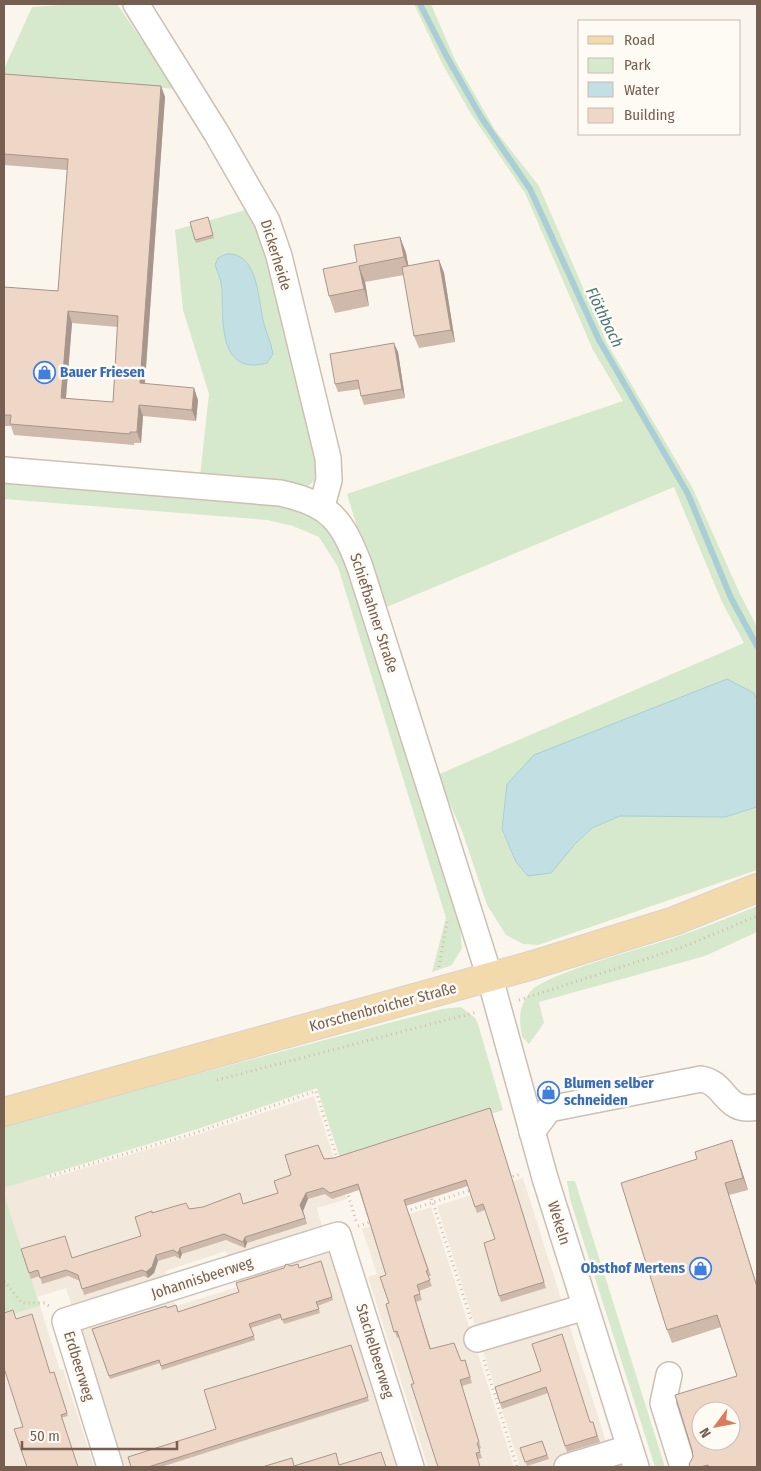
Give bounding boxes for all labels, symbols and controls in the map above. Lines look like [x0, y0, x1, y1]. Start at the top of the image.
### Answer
legend [578, 20, 741, 135]
text: Road [624, 31, 655, 49]
text: Park [624, 56, 651, 74]
text: Water [624, 81, 660, 99]
text: Building [624, 106, 675, 124]
street label: Dickerheide [257, 217, 295, 293]
water label: Flöthbach [582, 284, 627, 351]
shop icon: Bauer Friesen [32, 360, 56, 384]
place label: Bauer Friesen [60, 363, 145, 381]
street label: Schiefbahner Straße [346, 551, 402, 675]
street label: Korschenbroicher Straße [307, 979, 459, 1035]
place label: Blumen selber schneiden [564, 1074, 654, 1109]
shop icon: Blumen selber schneiden [536, 1080, 560, 1104]
street label: Wekeln [544, 1199, 574, 1247]
street label: Johannisbeerweg [149, 1253, 255, 1303]
shop icon: Obsthof Mertens [689, 1256, 713, 1280]
place label: Obsthof Mertens [581, 1259, 685, 1277]
street label: Stachelbeerweg [352, 1302, 398, 1400]
street label: Erdbeerweg [60, 1329, 98, 1403]
north arrow [691, 1401, 741, 1451]
scale bar [22, 1418, 178, 1450]
text: N [696, 1425, 715, 1441]
text: 50 m [30, 1427, 60, 1445]

